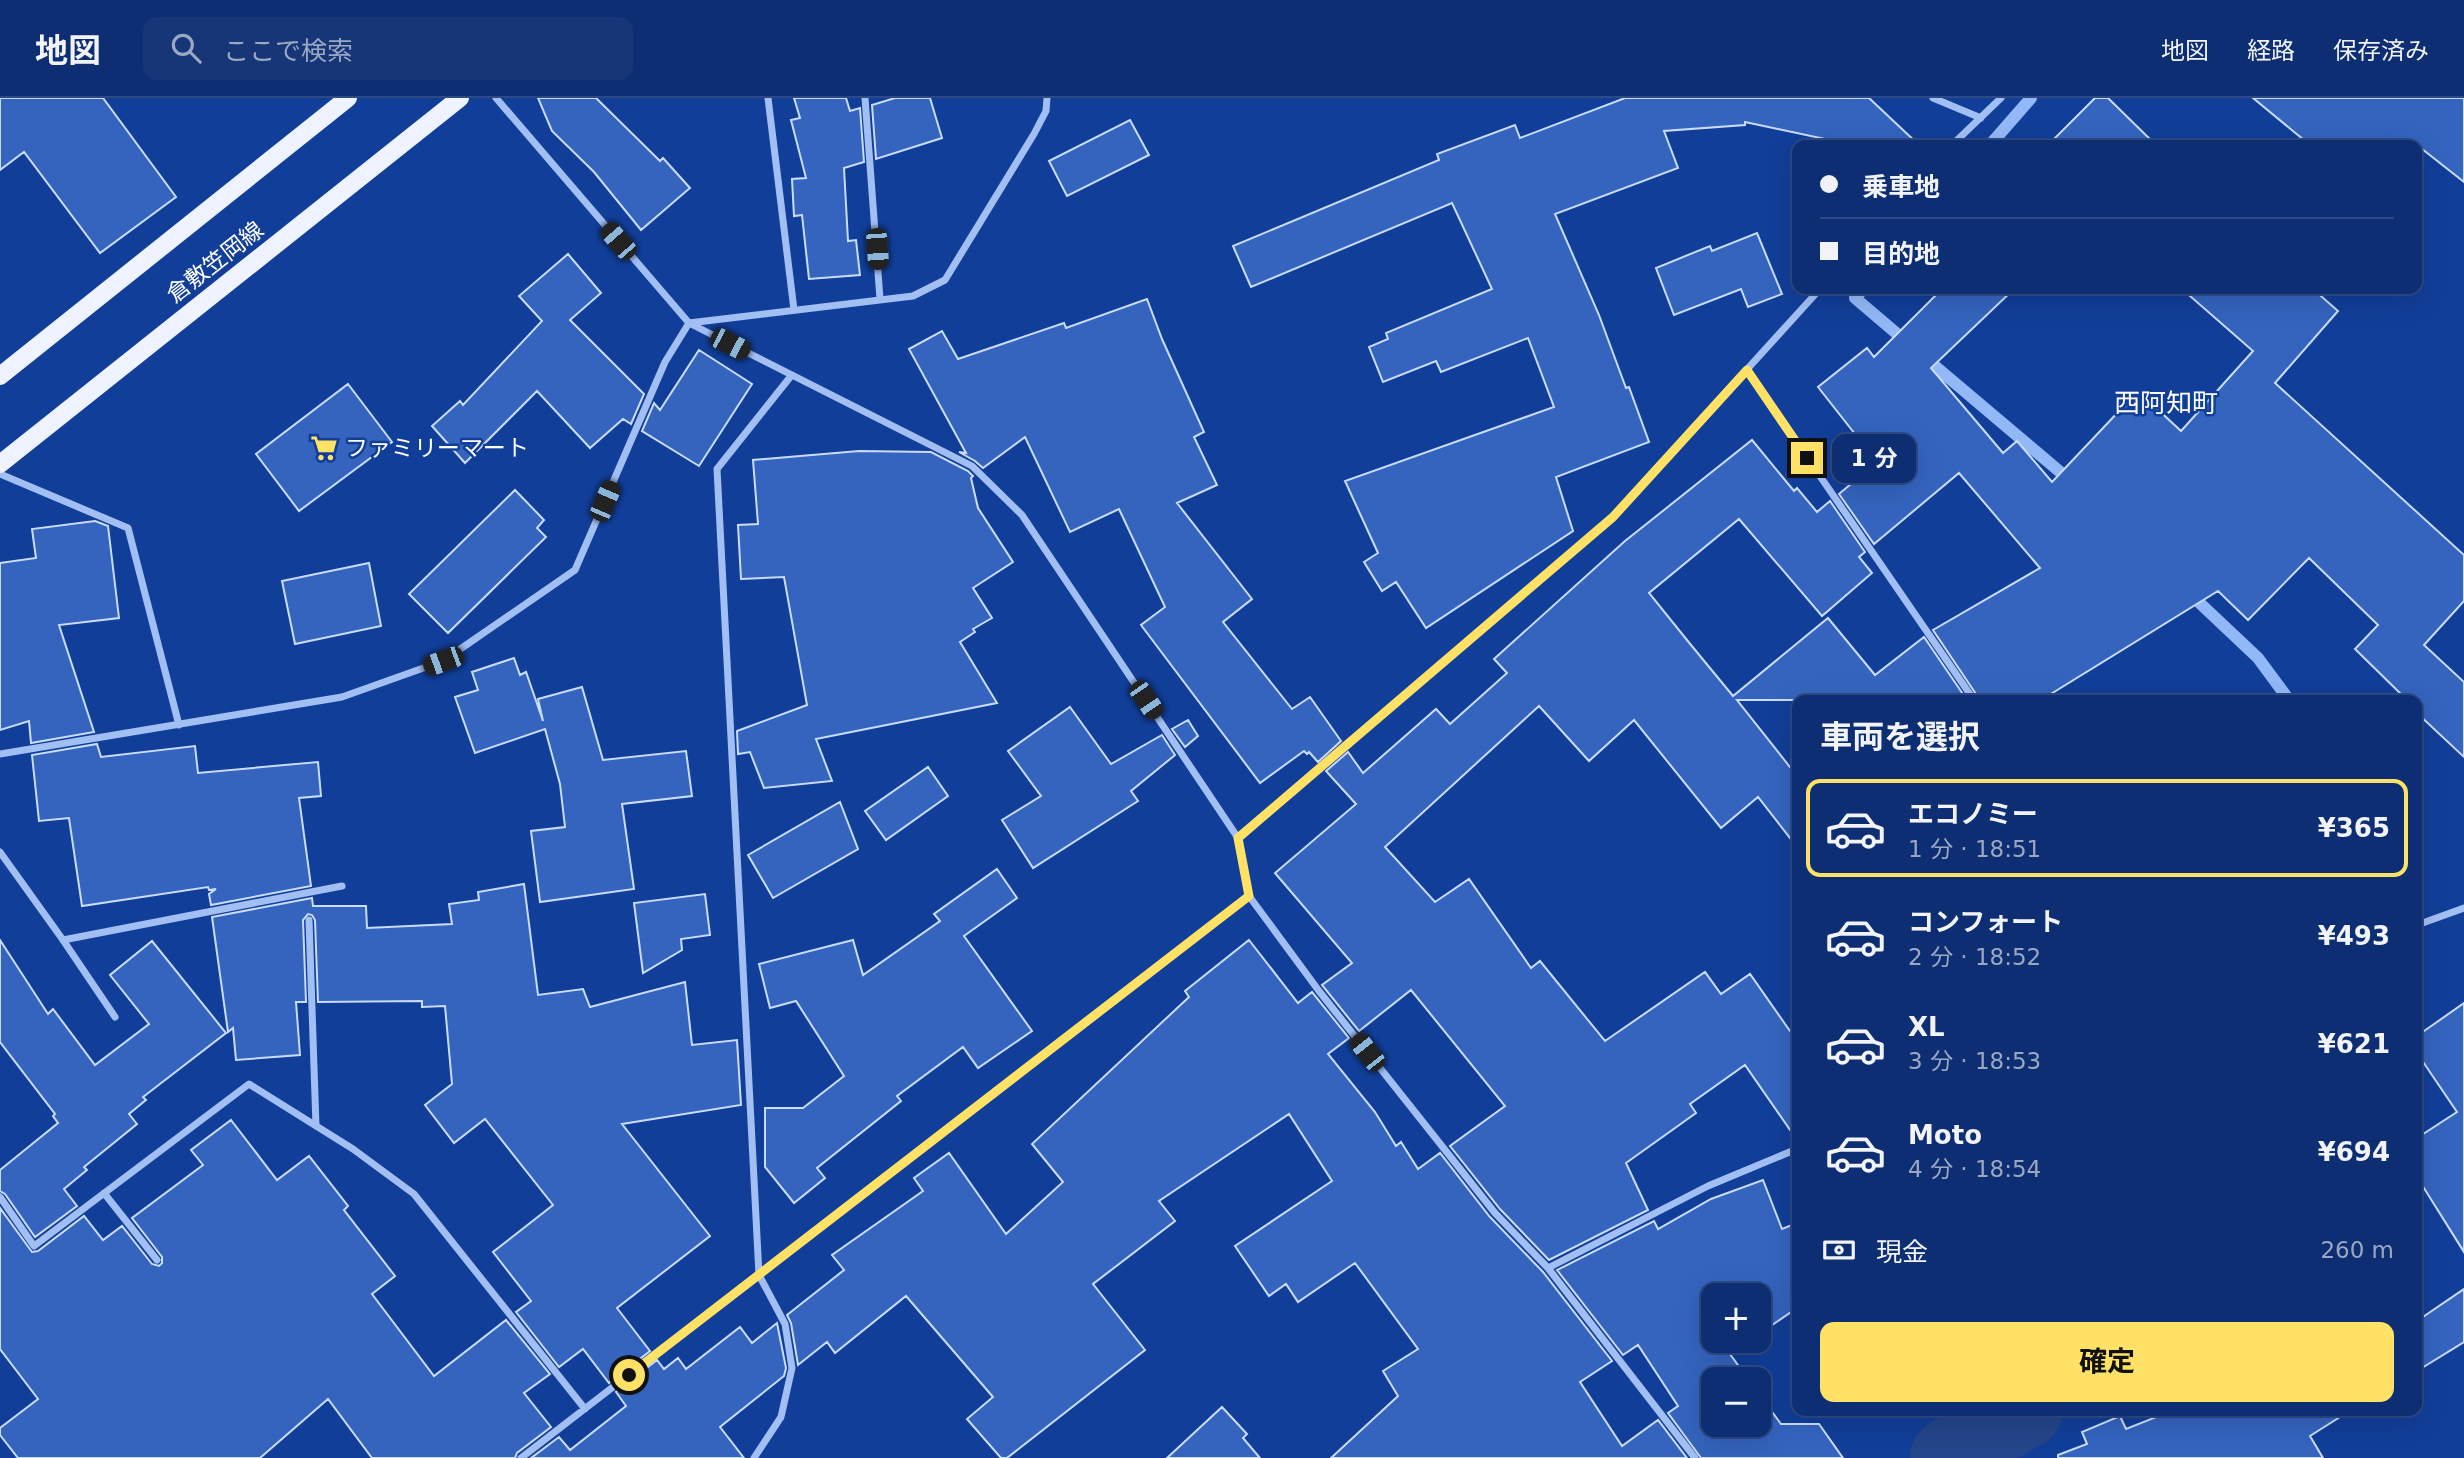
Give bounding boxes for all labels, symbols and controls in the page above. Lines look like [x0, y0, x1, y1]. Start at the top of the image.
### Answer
search box [143, 17, 633, 80]
icon: search [167, 29, 205, 67]
text: 地図 [35, 31, 101, 70]
text: ここで検索 [223, 36, 353, 66]
text: 地図 [2161, 37, 2209, 65]
text: 経路 [2247, 37, 2295, 65]
text: 保存済み [2333, 37, 2429, 65]
text: 乗車地 [1862, 172, 1940, 202]
street label: 倉敷笠岡線 [162, 216, 268, 308]
car [597, 218, 640, 264]
car [866, 227, 889, 271]
text: 目的地 [1862, 239, 1940, 269]
car [707, 325, 754, 363]
district label: 西阿知町 [2114, 388, 2218, 418]
supermarket icon: ファミリーマート [309, 433, 339, 463]
callout: 1 分 [1832, 434, 1916, 482]
place label: ファミリーマート [345, 435, 529, 461]
route end [1791, 442, 1823, 474]
text: 1 分 [1850, 445, 1898, 471]
car [588, 478, 623, 524]
car [420, 644, 467, 678]
car [1126, 677, 1167, 723]
text: 車両を選択 [1820, 718, 1980, 756]
icon: car [1824, 797, 1887, 860]
text: エコノミー [1908, 799, 2038, 829]
text: ¥365 [2318, 813, 2390, 843]
text: 1 分 · 18:51 [1908, 836, 2041, 862]
icon: car [1824, 905, 1887, 968]
text: コンフォート [1908, 907, 2063, 937]
text: ¥493 [2318, 921, 2390, 951]
text: 2 分 · 18:52 [1908, 944, 2041, 970]
text: XL [1908, 1012, 1945, 1042]
icon: car [1824, 1013, 1887, 1076]
car [1346, 1029, 1389, 1075]
text: ¥621 [2318, 1029, 2390, 1059]
text: 3 分 · 18:53 [1908, 1048, 2041, 1074]
text: Moto [1908, 1120, 1982, 1150]
icon: car [1824, 1121, 1887, 1184]
text: ¥694 [2318, 1137, 2390, 1167]
text: 4 分 · 18:54 [1908, 1156, 2041, 1182]
icon: cash [1820, 1231, 1858, 1269]
text: 現金 [1876, 1237, 1928, 1267]
text: 260 m [2320, 1237, 2394, 1263]
map controls [1701, 1283, 1771, 1437]
button: + [1701, 1283, 1771, 1353]
button: 確定 [1820, 1322, 2394, 1402]
route start [613, 1359, 645, 1391]
button: − [1701, 1367, 1771, 1437]

